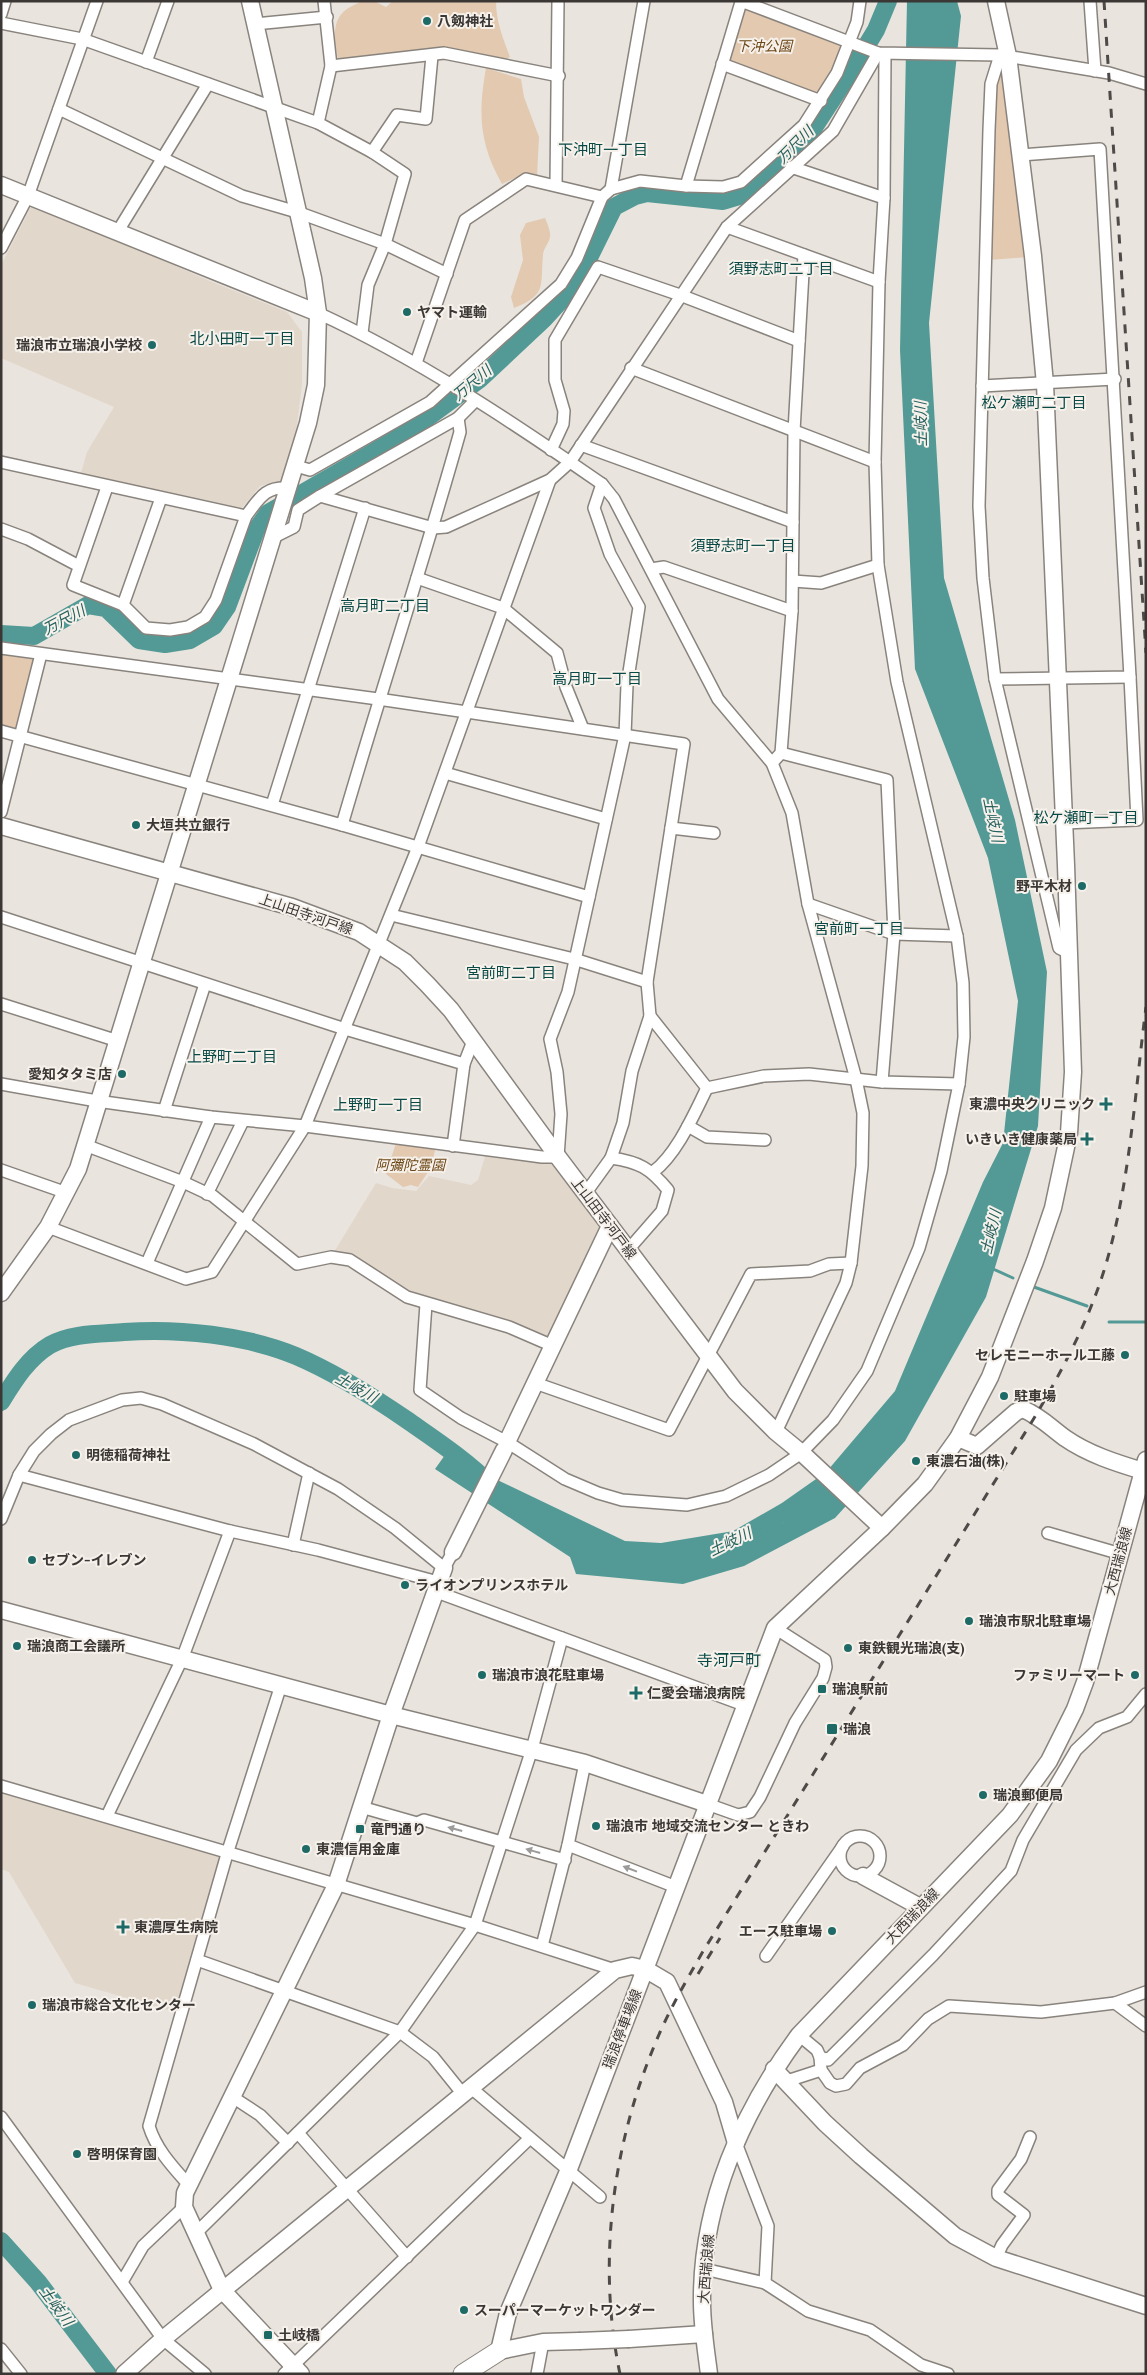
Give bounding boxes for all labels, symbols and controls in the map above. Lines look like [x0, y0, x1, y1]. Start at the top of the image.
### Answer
place label: 八剱神社 [437, 12, 493, 30]
marker: 八剱神社 [421, 15, 433, 27]
park label: 下沖公園 [736, 37, 794, 55]
water label: 万尺川 [772, 121, 819, 167]
district label: 下沖町一丁目 [558, 140, 648, 159]
district label: 須野志町二丁目 [728, 259, 834, 278]
place label: ヤマト運輸 [417, 303, 487, 321]
marker: ヤマト運輸 [401, 306, 413, 318]
district label: 北小田町一丁目 [189, 329, 295, 348]
place label: 瑞浪市立瑞浪小学校 [16, 336, 142, 354]
marker: 瑞浪市立瑞浪小学校 [146, 339, 158, 351]
water label: 万尺川 [448, 360, 497, 404]
district label: 松ケ瀬町二丁目 [981, 393, 1087, 412]
water label: 土岐川 [911, 399, 930, 447]
district label: 須野志町一丁目 [690, 536, 796, 555]
district label: 高月町二丁目 [340, 596, 430, 615]
water label: 万尺川 [39, 600, 90, 639]
district label: 高月町一丁目 [552, 669, 642, 688]
water label: 土岐川 [980, 796, 1008, 846]
district label: 松ケ瀬町一丁目 [1033, 808, 1139, 827]
place label: 大垣共立銀行 [146, 816, 230, 834]
marker: 大垣共立銀行 [130, 819, 142, 831]
place label: 野平木材 [1016, 877, 1072, 895]
marker: 野平木材 [1076, 880, 1088, 892]
street label: 上山田寺河戸線 [257, 890, 355, 938]
district label: 宮前町一丁目 [814, 919, 904, 938]
district label: 宮前町二丁目 [466, 963, 556, 982]
district label: 上野町二丁目 [187, 1047, 277, 1066]
place label: 愛知タタミ店 [28, 1065, 112, 1083]
marker: 愛知タタミ店 [116, 1068, 128, 1080]
district label: 上野町一丁目 [333, 1095, 423, 1114]
place label: 東濃中央クリニック [969, 1095, 1095, 1113]
marker: 東濃中央クリニック [1099, 1097, 1113, 1111]
place label: いきいき健康薬局 [965, 1130, 1077, 1148]
marker: いきいき健康薬局 [1081, 1133, 1093, 1145]
park label: 阿彌陀霊園 [375, 1156, 447, 1174]
street label: 上山田寺河戸線 [567, 1173, 641, 1263]
water label: 土岐川 [976, 1206, 1005, 1256]
place label: セレモニーホール工藤 [975, 1346, 1115, 1364]
marker: セレモニーホール工藤 [1119, 1349, 1131, 1361]
water label: 土岐川 [332, 1368, 382, 1408]
place label: 駐車場 [1014, 1387, 1056, 1405]
marker: 駐車場 [998, 1390, 1010, 1402]
place label: 明徳稲荷神社 [86, 1446, 170, 1464]
marker: 明徳稲荷神社 [70, 1449, 82, 1461]
place label: 東濃石油(株) [926, 1452, 1004, 1470]
marker: 東濃石油(株) [910, 1455, 922, 1467]
water label: 土岐川 [705, 1522, 756, 1560]
street label: 大西瑞浪線 [1100, 1525, 1136, 1597]
place label: セブン-イレブン [42, 1551, 147, 1569]
marker: セブン-イレブン [26, 1554, 38, 1566]
place label: ライオンプリンスホテル [415, 1576, 568, 1594]
marker: ライオンプリンスホテル [399, 1579, 411, 1591]
place label: 瑞浪市駅北駐車場 [979, 1612, 1091, 1630]
marker: 瑞浪市駅北駐車場 [963, 1615, 975, 1627]
place label: 瑞浪商工会議所 [27, 1637, 125, 1655]
place label: 東鉄観光瑞浪(支) [858, 1639, 964, 1657]
marker: 瑞浪商工会議所 [11, 1640, 23, 1652]
marker: 東鉄観光瑞浪(支) [842, 1642, 854, 1654]
district label: 寺河戸町 [697, 1650, 761, 1670]
place label: 瑞浪市浪花駐車場 [492, 1666, 604, 1684]
place label: ファミリーマート [1013, 1666, 1125, 1684]
marker: 瑞浪市浪花駐車場 [476, 1669, 488, 1681]
marker: ファミリーマート [1129, 1669, 1141, 1681]
place label: 瑞浪駅前 [832, 1680, 888, 1698]
marker: 瑞浪駅前 [816, 1683, 828, 1695]
place label: 仁愛会瑞浪病院 [647, 1684, 745, 1702]
marker: 仁愛会瑞浪病院 [629, 1686, 643, 1700]
place label: 瑞浪 [843, 1720, 871, 1738]
marker: 瑞浪 [825, 1722, 839, 1736]
place label: 瑞浪郵便局 [993, 1786, 1063, 1804]
marker: 瑞浪郵便局 [977, 1789, 989, 1801]
place label: 瑞浪市 地域交流センター ときわ [606, 1817, 809, 1835]
place label: 竜門通り [370, 1820, 426, 1838]
marker: 瑞浪市 地域交流センター ときわ [590, 1820, 602, 1832]
marker: 竜門通り [354, 1823, 366, 1835]
one-way arrow [447, 1824, 462, 1832]
place label: 東濃信用金庫 [316, 1840, 400, 1858]
marker: 東濃信用金庫 [300, 1843, 312, 1855]
one-way arrow [526, 1846, 541, 1854]
one-way arrow [622, 1865, 637, 1873]
street label: 大西瑞浪線 [881, 1885, 943, 1947]
place label: 東濃厚生病院 [134, 1918, 218, 1936]
marker: 東濃厚生病院 [116, 1920, 130, 1934]
place label: エース駐車場 [739, 1922, 822, 1940]
marker: エース駐車場 [826, 1925, 838, 1937]
street label: 瑞浪停車場線 [599, 1987, 645, 2071]
place label: 瑞浪市総合文化センター [42, 1996, 196, 2014]
marker: 瑞浪市総合文化センター [26, 1999, 38, 2011]
place label: 啓明保育園 [87, 2145, 157, 2163]
marker: 啓明保育園 [71, 2148, 83, 2160]
street label: 大西瑞浪線 [694, 2233, 718, 2305]
water label: 土岐川 [35, 2282, 79, 2331]
place label: スーパーマーケットワンダー [474, 2301, 656, 2319]
marker: スーパーマーケットワンダー [458, 2304, 470, 2316]
place label: 土岐橋 [278, 2326, 320, 2344]
marker: 土岐橋 [262, 2329, 274, 2341]

